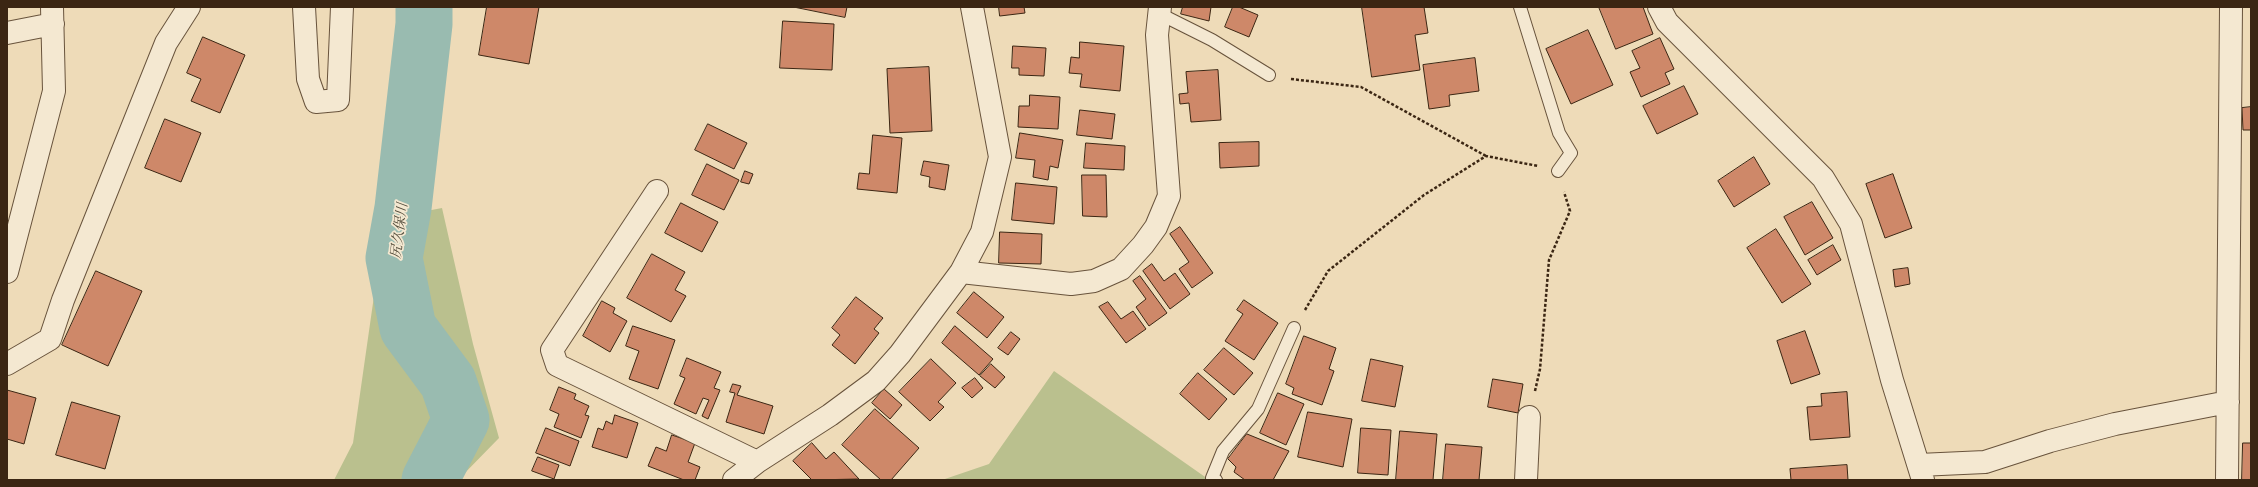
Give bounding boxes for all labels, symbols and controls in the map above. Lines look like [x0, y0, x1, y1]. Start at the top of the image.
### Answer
water label: 尻久保川 [388, 202, 412, 260]

